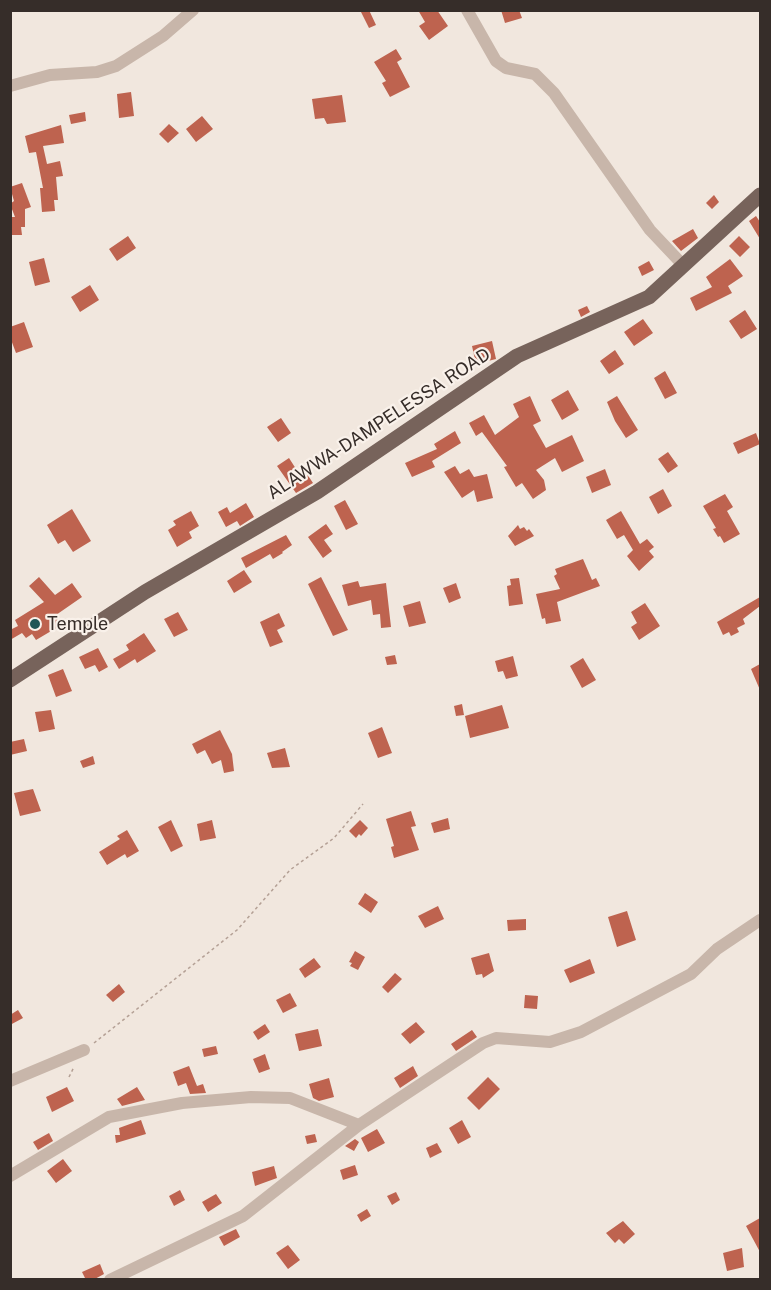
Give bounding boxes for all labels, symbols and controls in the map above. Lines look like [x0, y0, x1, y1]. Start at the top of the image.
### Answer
street label: ALAWWA-DAMPELESSA ROAD [263, 344, 495, 504]
place label: Temple [47, 613, 108, 635]
marker: Temple [28, 617, 42, 631]

